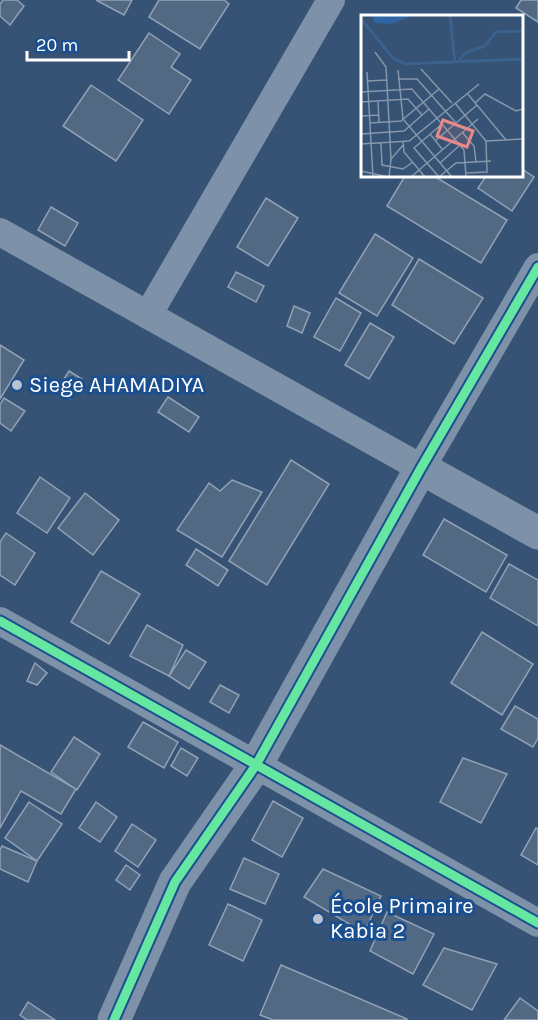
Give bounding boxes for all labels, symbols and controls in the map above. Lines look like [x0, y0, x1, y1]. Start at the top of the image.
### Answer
inset map [361, 15, 523, 177]
scale bar [27, 24, 129, 62]
text: 20 m [36, 34, 78, 56]
place label: Siege AHAMADIYA [29, 372, 205, 398]
marker: Siege AHAMADIYA [10, 378, 24, 392]
place label: École Primaire Kabia 2 [330, 892, 474, 944]
marker: École Primaire Kabia 2 [311, 912, 325, 926]

